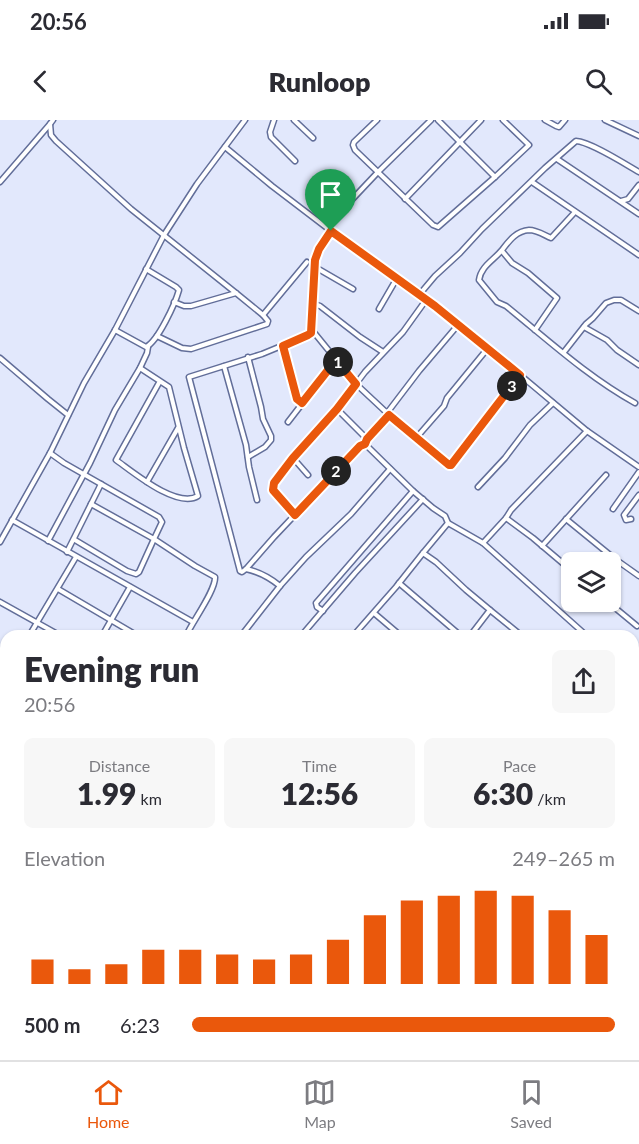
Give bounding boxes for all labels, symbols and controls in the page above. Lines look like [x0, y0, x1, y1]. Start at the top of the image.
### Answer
text: 20:56 [30, 8, 87, 35]
icon: back [24, 65, 57, 98]
text: Runloop [269, 65, 370, 98]
icon: search [582, 65, 615, 98]
pin [305, 169, 356, 231]
icon: arrive [314, 178, 347, 211]
pin: 1 [323, 347, 353, 377]
text: 1 [333, 352, 343, 371]
pin: 3 [497, 371, 527, 401]
text: 3 [507, 376, 517, 395]
pin: 2 [321, 456, 351, 486]
text: 2 [331, 461, 341, 480]
map controls [561, 552, 621, 612]
button: layers [561, 552, 621, 612]
text: Evening run [24, 649, 199, 689]
button: share [552, 650, 615, 713]
text: 20:56 [24, 692, 75, 716]
text: Distance [89, 756, 150, 775]
text: Time [302, 756, 337, 775]
text: Pace [503, 756, 536, 775]
text: 1.99 [77, 775, 136, 811]
text: 12:56 [281, 775, 358, 811]
text: 6:30 [473, 775, 533, 811]
text: km [136, 789, 162, 808]
text: /km [533, 789, 566, 808]
text: Elevation [24, 846, 105, 870]
text: 249–265 m [512, 846, 615, 870]
text: 500 m [24, 1013, 80, 1037]
text: 6:23 [120, 1013, 160, 1037]
tab: Home [87, 1076, 130, 1131]
tab: Map [303, 1076, 336, 1131]
tab: Saved [510, 1076, 552, 1131]

